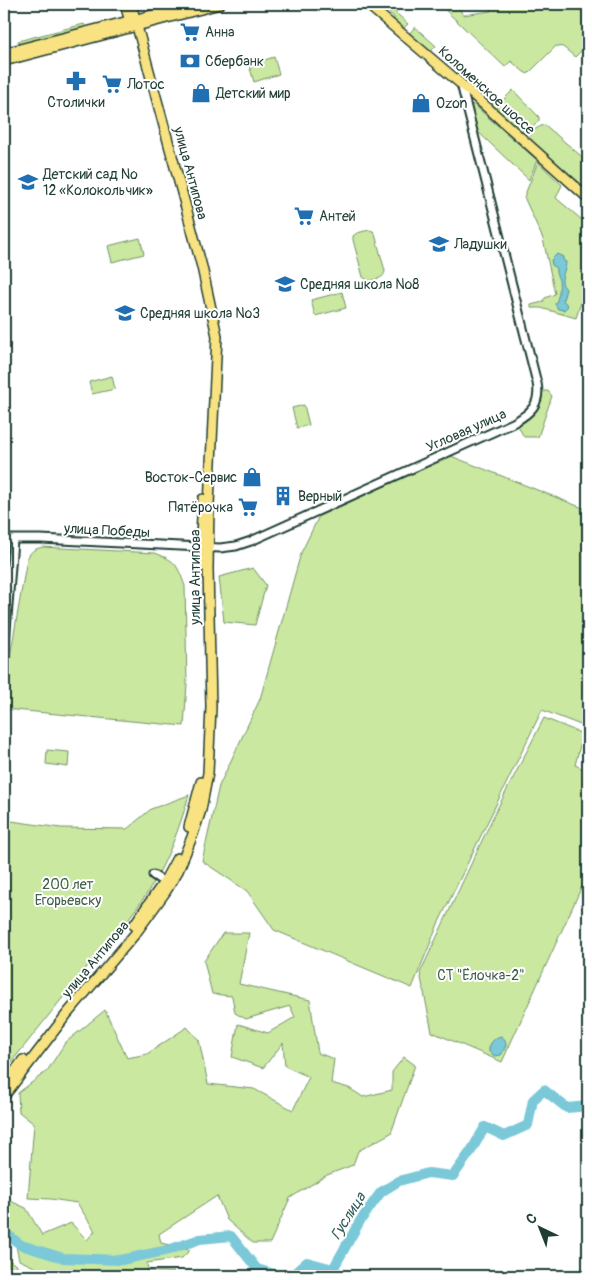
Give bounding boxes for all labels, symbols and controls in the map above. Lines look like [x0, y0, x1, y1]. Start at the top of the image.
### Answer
supermarket icon: Анна [179, 21, 201, 43]
place label: Анна [205, 24, 235, 41]
street label: Коломенское шоссе [435, 43, 538, 138]
bank icon: Сбербанк [179, 50, 201, 72]
place label: Сбербанк [205, 53, 264, 70]
pharmacy icon: Столички [65, 70, 87, 92]
supermarket icon: Лотос [101, 73, 123, 95]
place label: Лотос [126, 76, 165, 93]
shop icon: Детский мир [190, 82, 212, 104]
place label: Детский мир [215, 85, 291, 102]
shop icon: Ozon [410, 92, 432, 114]
place label: Столички [47, 94, 105, 111]
place label: Ozon [436, 95, 468, 112]
street label: улица Антипова [170, 124, 211, 221]
place label: Детский сад № 12 «Колокольчик» [42, 166, 153, 199]
school or university icon: Детский сад № 12 «Колокольчик» [17, 171, 39, 193]
supermarket icon: Антей [293, 205, 315, 227]
place label: Антей [319, 208, 356, 225]
school or university icon: Ладушки [428, 233, 450, 255]
place label: Ладушки [453, 236, 507, 253]
school or university icon: Средняя школа №8 [274, 273, 296, 295]
place label: Средняя школа №8 [300, 276, 419, 293]
school or university icon: Средняя школа №3 [114, 302, 136, 324]
place label: Средняя школа №3 [140, 305, 260, 322]
street label: Угловая улица [423, 405, 509, 456]
shop icon: Восток-Сервис [241, 466, 263, 488]
place label: Восток-Сервис [145, 469, 237, 486]
building icon: Верный [272, 485, 294, 507]
place label: Верный [298, 488, 342, 505]
supermarket icon: Пятёрочка [237, 496, 259, 518]
place label: Пятёрочка [169, 499, 233, 516]
street label: улица Победы [63, 520, 150, 541]
street label: улица Антипова [187, 529, 204, 626]
park label: 200 лет Егорьевску [35, 876, 101, 909]
street label: улица Антипова [58, 917, 133, 1002]
park label: СТ "Ёлочка-2" [437, 967, 525, 984]
water label: Гуслица [327, 1188, 371, 1243]
north arrow [514, 1202, 564, 1252]
text: С [523, 1209, 541, 1228]

